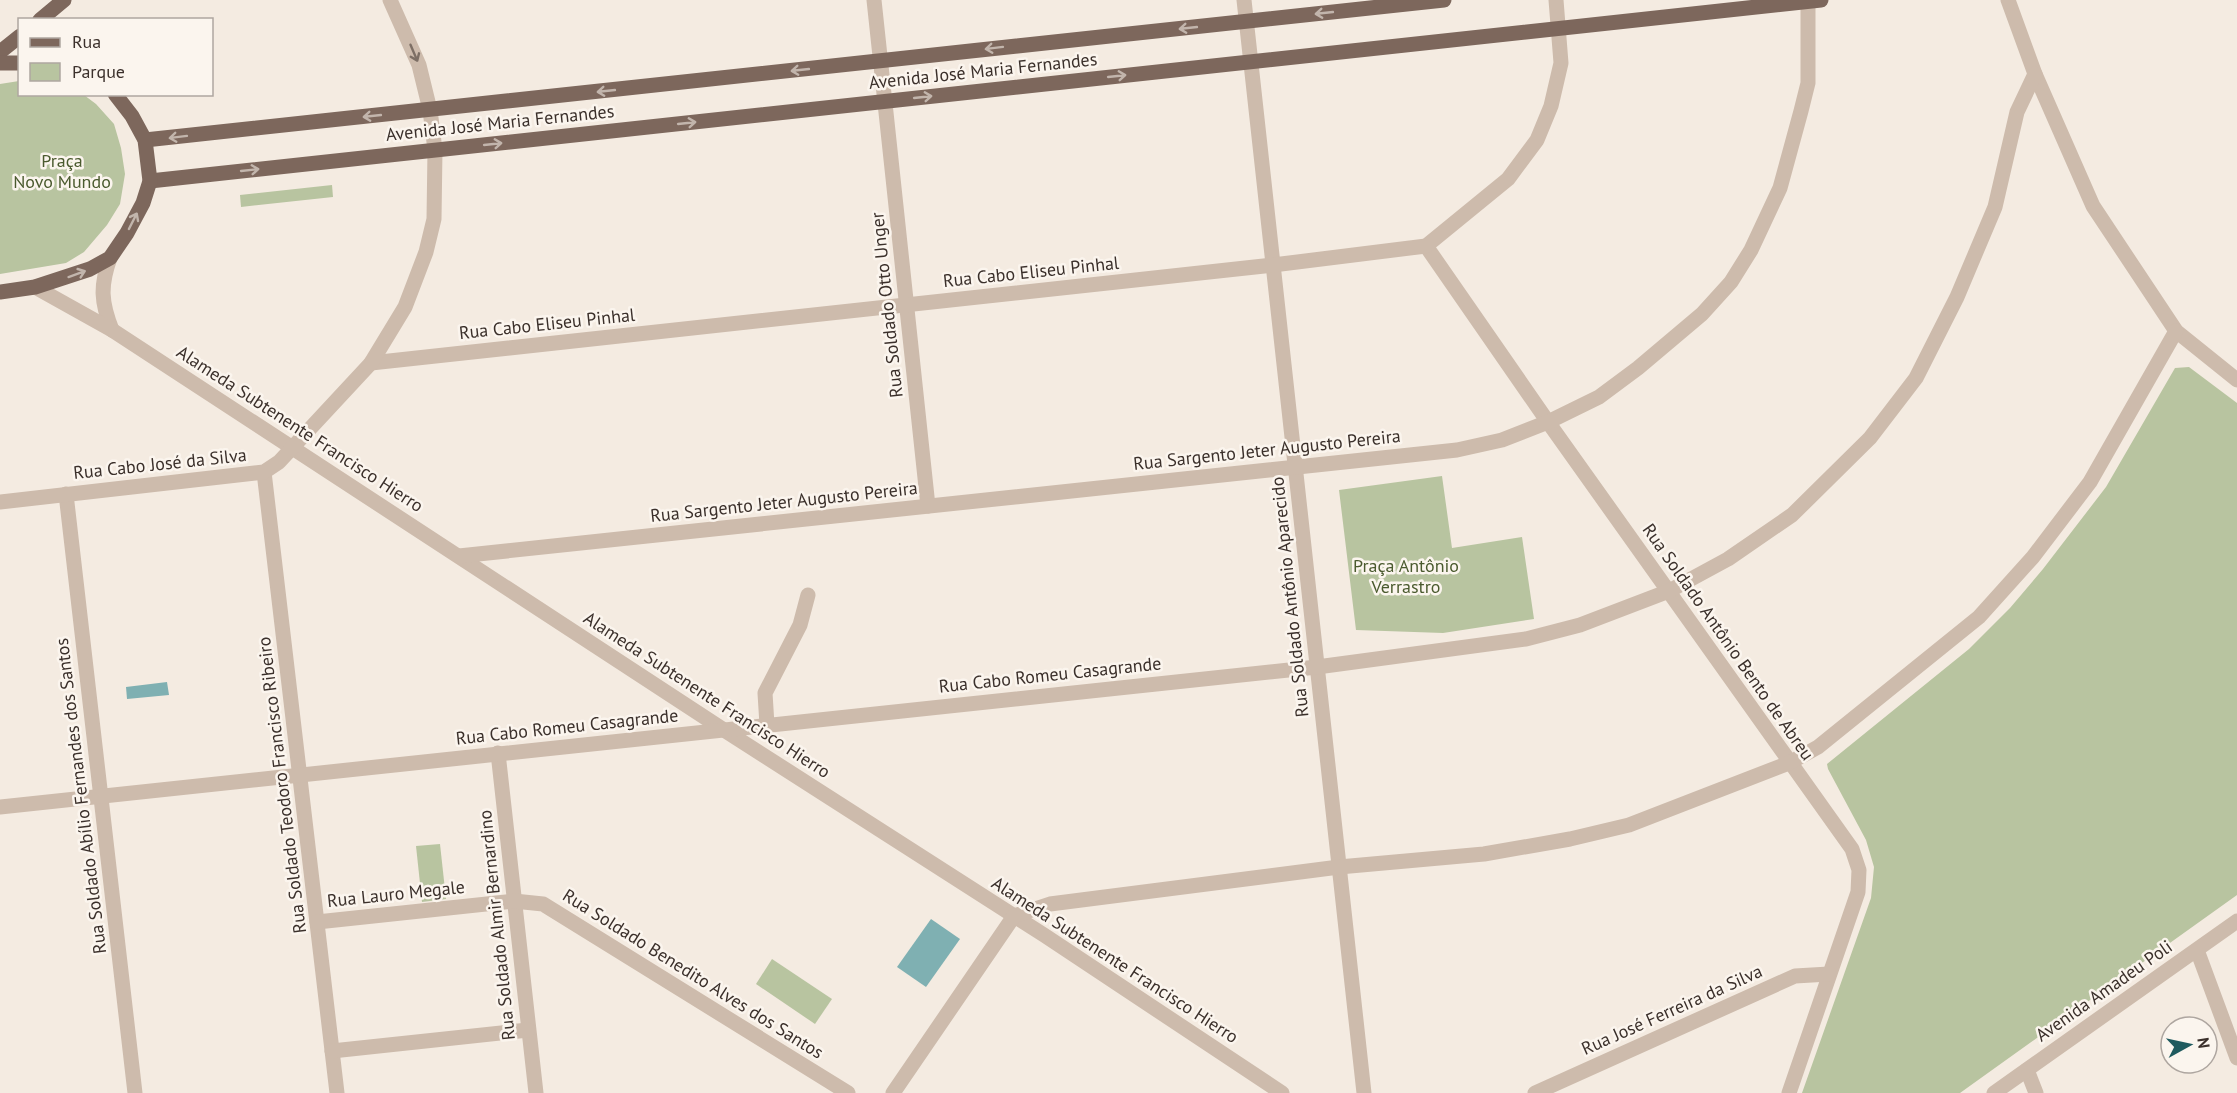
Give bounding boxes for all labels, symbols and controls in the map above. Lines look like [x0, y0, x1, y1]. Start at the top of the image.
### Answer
one-way arrow [1314, 8, 1334, 19]
legend [18, 18, 213, 96]
one-way arrow [1178, 23, 1198, 34]
text: Rua [72, 30, 101, 53]
one-way arrow [984, 43, 1004, 54]
one-way arrow [409, 44, 420, 62]
street label: Avenida José Maria Fernandes [868, 47, 1098, 94]
text: Parque [72, 60, 125, 83]
one-way arrow [790, 64, 810, 75]
one-way arrow [1106, 70, 1126, 81]
one-way arrow [597, 85, 616, 96]
one-way arrow [912, 91, 932, 102]
street label: Avenida José Maria Fernandes [385, 99, 615, 146]
one-way arrow [363, 111, 382, 122]
one-way arrow [677, 117, 697, 128]
one-way arrow [169, 132, 189, 143]
one-way arrow [483, 138, 503, 149]
park label: Praça Novo Mundo [13, 149, 111, 193]
one-way arrow [239, 164, 259, 175]
street label: Rua Soldado Otto Unger [865, 211, 908, 399]
one-way arrow [128, 213, 140, 231]
street label: Rua Cabo Eliseu Pinhal [942, 251, 1121, 292]
one-way arrow [67, 268, 86, 279]
street label: Rua Cabo Eliseu Pinhal [458, 303, 637, 344]
street label: Alameda Subtenente Francisco Hierro [173, 340, 428, 517]
street label: Rua Sargento Jeter Augusto Pereira [1132, 424, 1402, 475]
street label: Rua Cabo José da Silva [72, 443, 248, 484]
street label: Rua Sargento Jeter Augusto Pereira [649, 476, 919, 527]
street label: Rua Soldado Antônio Aparecido [1265, 476, 1314, 718]
street label: Rua Soldado Antônio Bento de Abreu [1638, 519, 1819, 765]
park label: Praça Antônio Verrastro [1353, 554, 1459, 598]
street label: Alameda Subtenente Francisco Hierro [580, 606, 835, 783]
street label: Rua Soldado Teodoro Francisco Ribeiro [252, 635, 311, 935]
street label: Rua Soldado Abílio Fernandes dos Santos [50, 637, 111, 955]
street label: Rua Cabo Romeu Casagrande [938, 651, 1162, 698]
street label: Rua Cabo Romeu Casagrande [455, 703, 679, 750]
street label: Rua Soldado Almir Bernardino [473, 809, 520, 1041]
street label: Alameda Subtenente Francisco Hierro [988, 871, 1243, 1048]
street label: Rua Lauro Megale [326, 875, 466, 912]
street label: Rua Soldado Benedito Alves dos Santos [559, 884, 828, 1064]
street label: Avenida Amadeu Poli [2031, 935, 2176, 1046]
street label: Rua José Ferreira da Silva [1578, 959, 1766, 1060]
north arrow [2159, 1015, 2219, 1075]
text: N [2193, 1036, 2214, 1050]

